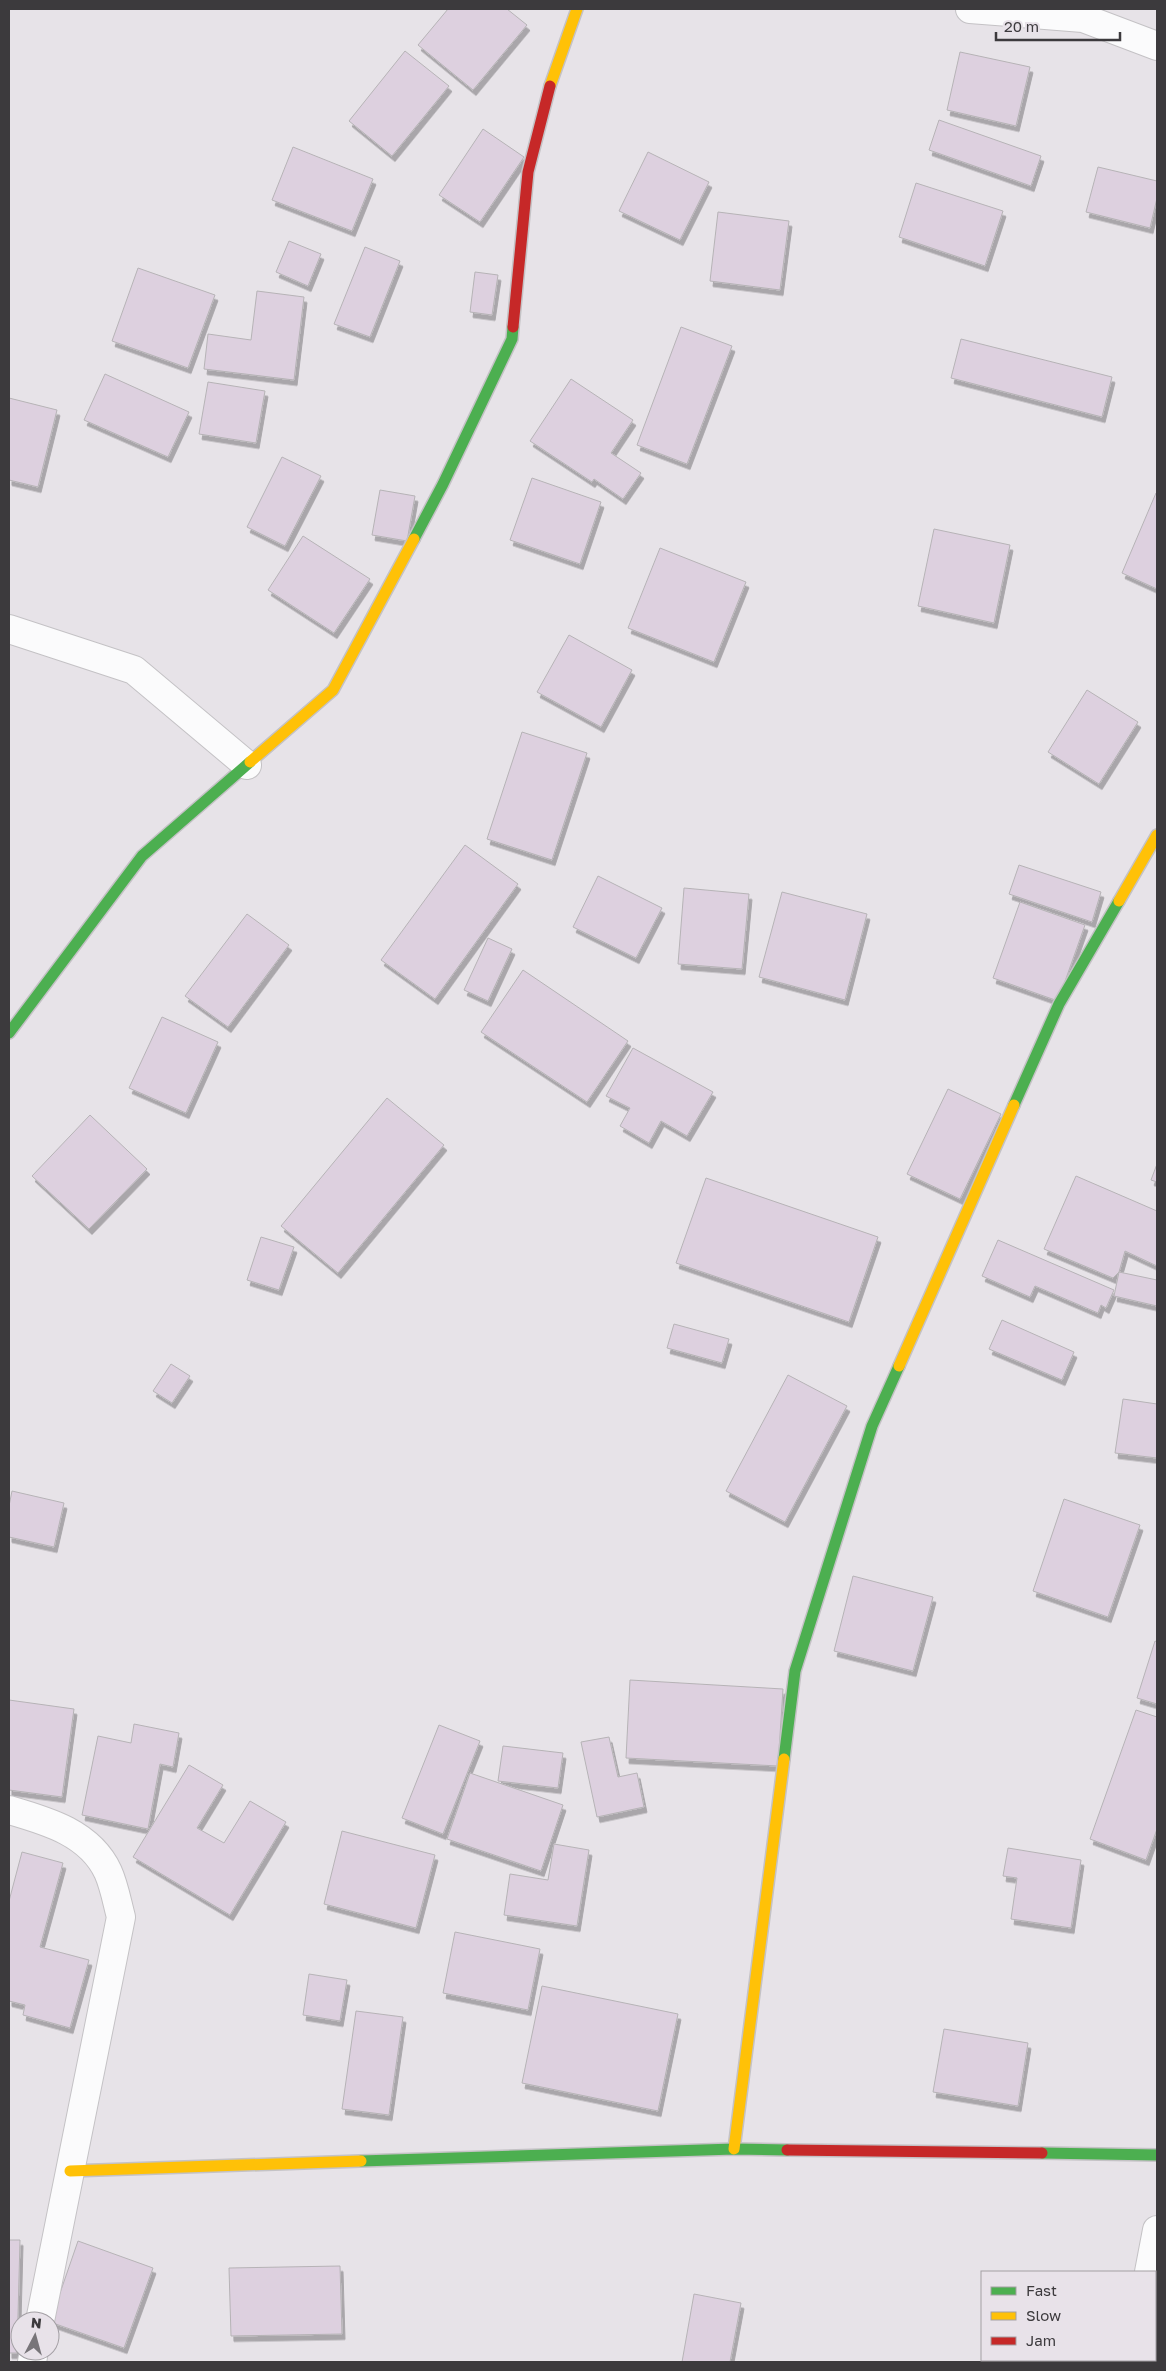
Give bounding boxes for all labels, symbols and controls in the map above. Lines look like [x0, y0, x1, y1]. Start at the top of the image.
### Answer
scale bar [996, 10, 1120, 42]
text: 20 m [1004, 17, 1039, 35]
legend [981, 2271, 1156, 2361]
text: Fast [1026, 2281, 1057, 2299]
text: Slow [1026, 2306, 1061, 2324]
north arrow [10, 2311, 60, 2361]
text: N [30, 2314, 43, 2332]
text: Jam [1026, 2331, 1056, 2349]

